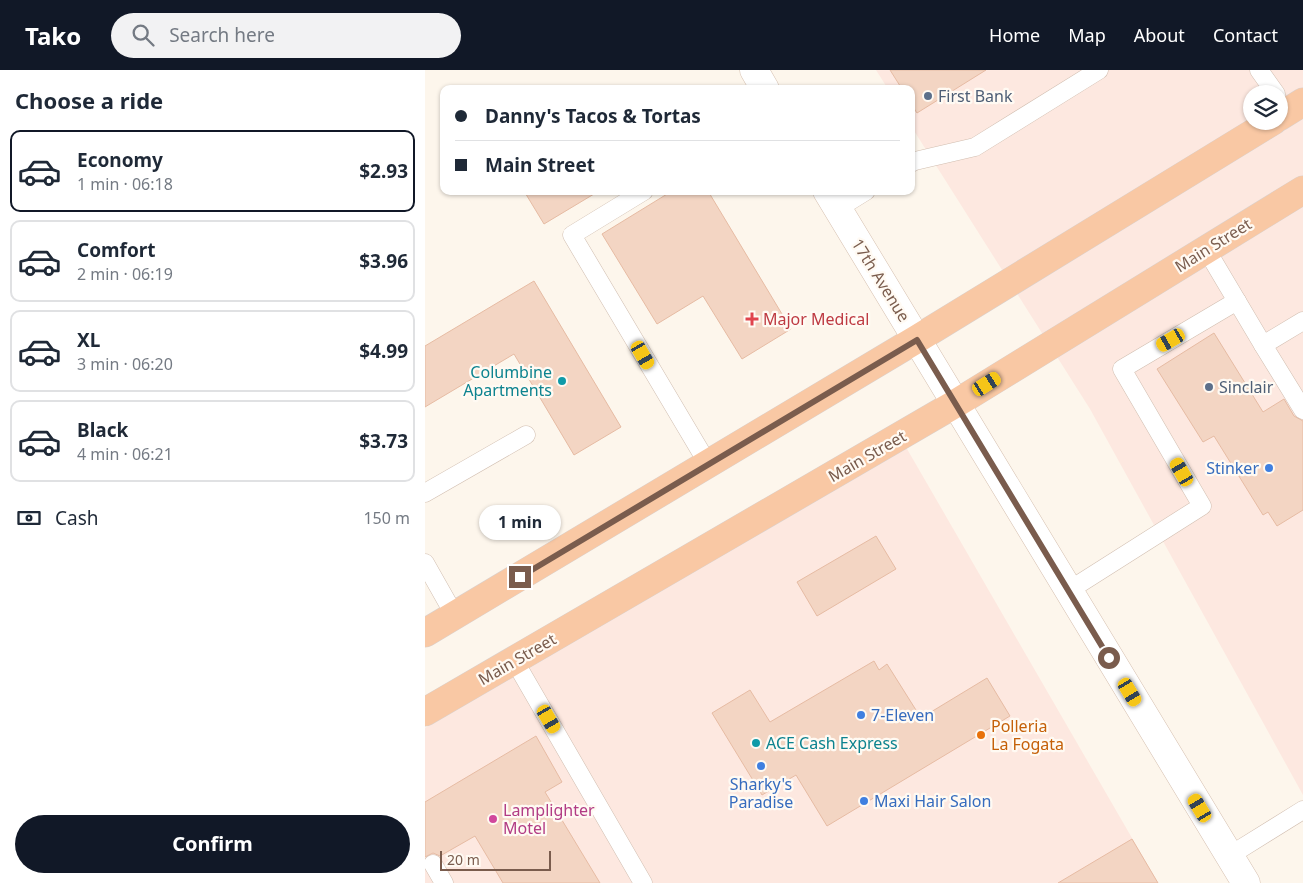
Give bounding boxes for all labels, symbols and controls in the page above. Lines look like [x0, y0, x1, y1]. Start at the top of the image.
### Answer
search box [111, 13, 461, 58]
text: Tako [25, 19, 81, 52]
icon: search [129, 21, 157, 49]
text: Search here [169, 22, 275, 48]
text: Home [989, 23, 1040, 47]
text: Map [1068, 23, 1106, 47]
text: About [1134, 23, 1185, 47]
text: Contact [1213, 23, 1278, 47]
text: Choose a ride [15, 85, 163, 115]
place label: First Bank [938, 85, 1013, 107]
map controls [1243, 85, 1288, 130]
button: layers [1243, 85, 1288, 130]
marker: First Bank [922, 90, 934, 102]
text: Danny's Tacos & Tortas [485, 103, 701, 129]
text: Economy [77, 147, 163, 173]
icon: car [17, 149, 62, 194]
text: Main Street [485, 152, 595, 178]
text: $2.93 [359, 158, 408, 184]
text: 1 min · 06:18 [77, 173, 173, 195]
street label: Main Street [1171, 213, 1256, 277]
street label: 17th Avenue [847, 234, 915, 326]
text: Comfort [77, 237, 156, 263]
icon: car [17, 239, 62, 284]
text: $3.96 [359, 248, 408, 274]
text: 2 min · 06:19 [77, 263, 173, 285]
place label: Major Medical [763, 308, 869, 330]
marker: Major Medical [745, 312, 759, 326]
car [1154, 326, 1187, 354]
text: XL [77, 327, 100, 353]
icon: car [17, 329, 62, 374]
text: $4.99 [359, 338, 408, 364]
car [629, 338, 656, 372]
text: 3 min · 06:20 [77, 353, 173, 375]
place label: Columbine Apartments [463, 361, 552, 401]
car [970, 370, 1003, 398]
marker: Columbine Apartments [556, 375, 568, 387]
place label: Sinclair [1219, 376, 1274, 398]
marker: Sinclair [1203, 381, 1215, 393]
text: Black [77, 417, 128, 443]
icon: car [17, 419, 62, 464]
street label: Main Street [824, 425, 910, 487]
text: $3.73 [359, 428, 408, 454]
text: 4 min · 06:21 [77, 443, 173, 465]
car [1168, 455, 1195, 489]
place label: Stinker [1206, 457, 1259, 479]
marker: Stinker [1263, 462, 1275, 474]
icon: cash [15, 504, 43, 532]
callout: 1 min [479, 504, 561, 540]
text: Cash [55, 505, 99, 531]
text: 150 m [363, 507, 410, 529]
text: 1 min [498, 511, 542, 533]
route end [509, 566, 531, 588]
street label: Main Street [474, 628, 560, 690]
route start [1098, 647, 1120, 669]
car [1115, 675, 1144, 709]
car [535, 702, 562, 736]
place label: 7-Eleven [871, 704, 934, 726]
marker: 7-Eleven [855, 709, 867, 721]
place label: Polleria La Fogata [991, 715, 1064, 755]
marker: Polleria La Fogata [975, 729, 987, 741]
place label: ACE Cash Express [766, 732, 898, 754]
marker: ACE Cash Express [750, 737, 762, 749]
marker: Sharky's Paradise [755, 760, 767, 772]
place label: Sharky's Paradise [729, 773, 793, 813]
place label: Maxi Hair Salon [874, 790, 991, 812]
car [1185, 791, 1214, 825]
marker: Maxi Hair Salon [858, 795, 870, 807]
place label: Lamplighter Motel [503, 799, 595, 839]
marker: Lamplighter Motel [487, 813, 499, 825]
button: Confirm [15, 815, 410, 873]
scale bar [440, 848, 551, 871]
text: 20 m [447, 850, 480, 869]

